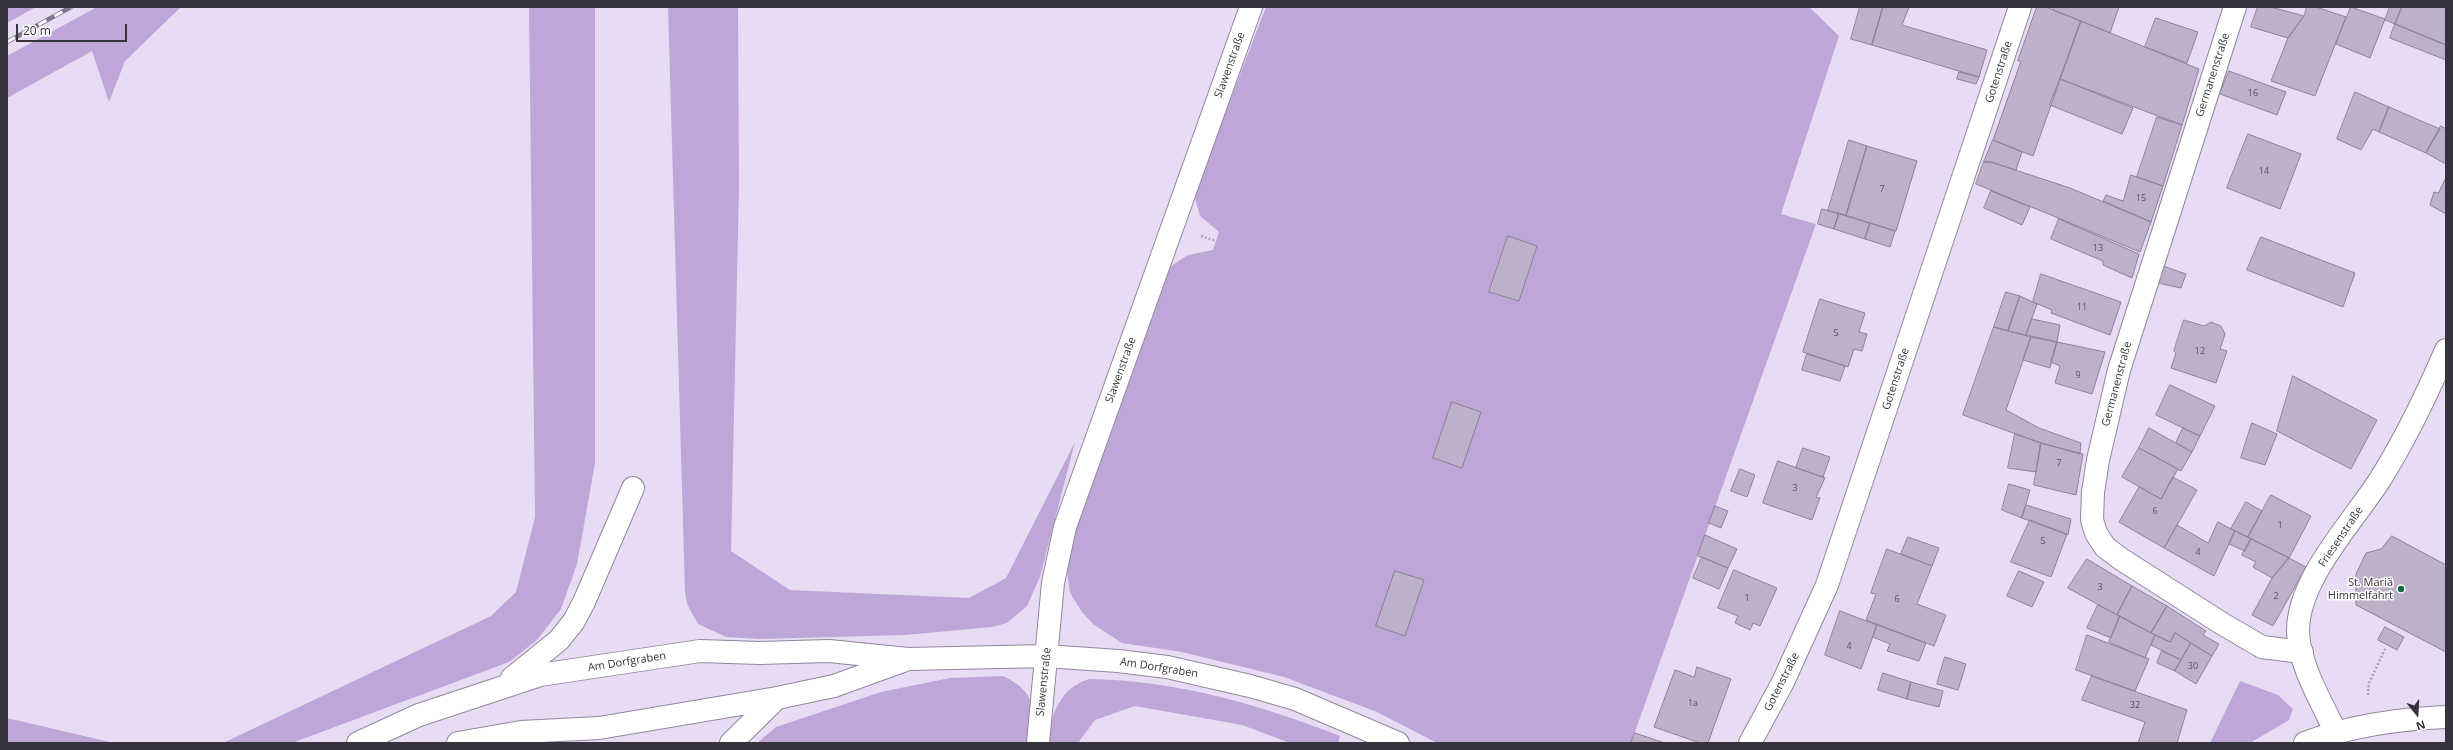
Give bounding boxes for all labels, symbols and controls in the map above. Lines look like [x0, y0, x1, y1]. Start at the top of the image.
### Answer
scale bar [18, 16, 129, 42]
text: 20 m [23, 22, 51, 39]
street label: Slawenstraße [1212, 30, 1248, 100]
street label: Germanenstraße [2193, 31, 2233, 119]
street label: Gotenstraße [1983, 39, 2015, 105]
house number: 16 [2248, 88, 2258, 98]
house number: 14 [2259, 166, 2269, 176]
house number: 7 [1879, 184, 1885, 194]
house number: 15 [2136, 193, 2146, 203]
house number: 13 [2093, 243, 2103, 253]
house number: 11 [2077, 302, 2087, 312]
house number: 5 [1833, 328, 1839, 338]
street label: Slawenstraße [1103, 335, 1139, 405]
street label: Germanenstraße [2099, 340, 2135, 428]
street label: Gotenstraße [1880, 346, 1912, 412]
house number: 12 [2195, 346, 2205, 356]
house number: 9 [2075, 370, 2081, 380]
house number: 7 [2056, 458, 2062, 468]
house number: 3 [1792, 483, 1798, 493]
street label: Friesenstraße [2316, 504, 2366, 570]
house number: 6 [2152, 506, 2158, 516]
house number: 1 [2277, 520, 2283, 530]
house number: 5 [2040, 536, 2046, 546]
house number: 4 [2195, 547, 2201, 557]
place label: St. Mariä Himmelfahrt [2328, 576, 2393, 602]
house number: 3 [2097, 582, 2103, 592]
marker: St. Mariä Himmelfahrt [2396, 584, 2406, 594]
house number: 2 [2273, 591, 2279, 601]
house number: 1 [1744, 593, 1750, 603]
house number: 6 [1894, 594, 1900, 604]
house number: 4 [1846, 641, 1852, 651]
street label: Slawenstraße [1034, 647, 1054, 717]
street label: Am Dorfgraben [587, 649, 667, 675]
street label: Gotenstraße [1762, 650, 1802, 714]
street label: Am Dorfgraben [1119, 655, 1199, 681]
house number: 30 [2188, 661, 2198, 671]
north arrow [2397, 694, 2437, 734]
house number: 1a [1688, 698, 1698, 708]
house number: 32 [2130, 700, 2140, 710]
text: N [2414, 717, 2427, 734]

